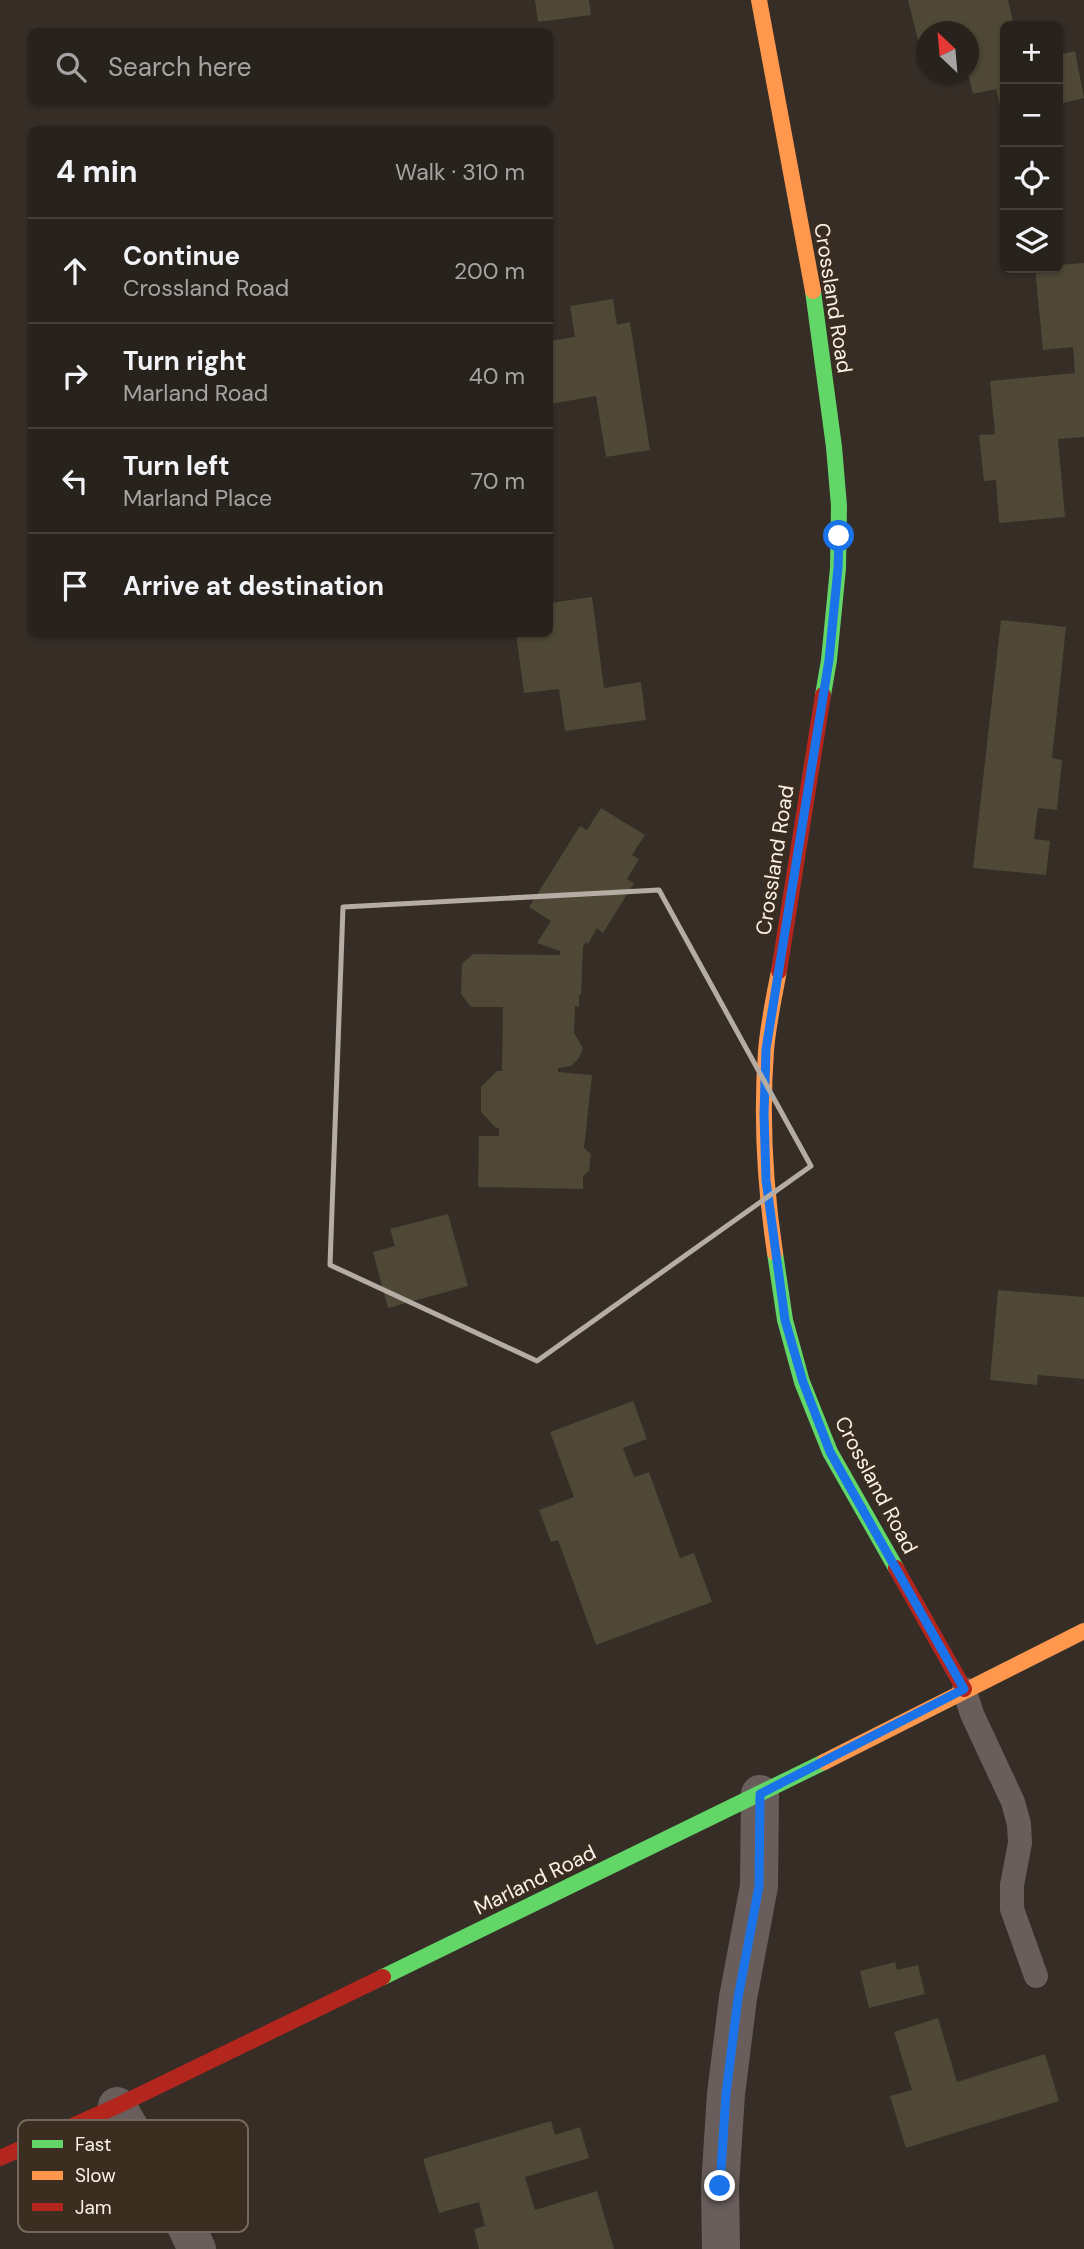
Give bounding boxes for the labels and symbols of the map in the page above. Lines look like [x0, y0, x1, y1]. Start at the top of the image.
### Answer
north arrow [916, 21, 979, 84]
street label: Crossland Road [807, 221, 859, 375]
route start [823, 520, 854, 551]
street label: Crossland Road [749, 783, 801, 937]
street label: Crossland Road [828, 1411, 924, 1559]
street label: Marland Road [469, 1838, 601, 1922]
legend [18, 2120, 248, 2232]
text: Fast [75, 2132, 111, 2157]
text: Slow [75, 2163, 116, 2188]
route end [704, 2170, 735, 2201]
text: Jam [75, 2195, 112, 2220]

